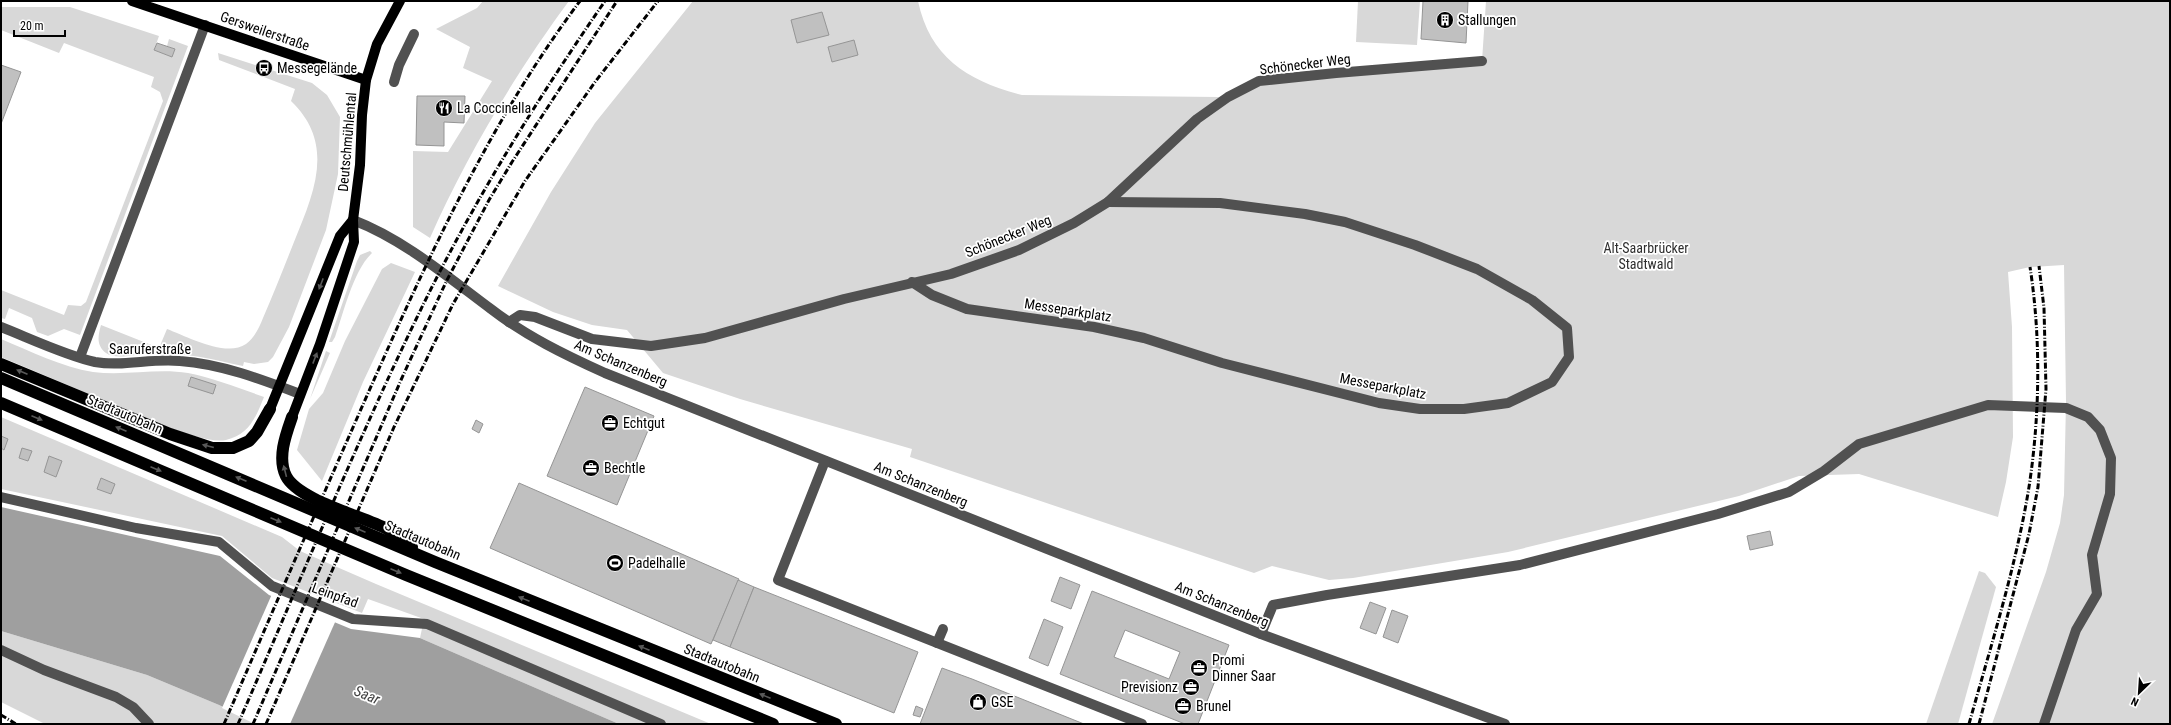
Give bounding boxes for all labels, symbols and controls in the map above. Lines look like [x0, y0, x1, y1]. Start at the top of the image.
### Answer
street label: Gersweilerstraße [218, 8, 312, 54]
building icon: Stallungen [1435, 10, 1455, 30]
scale bar [14, 12, 65, 38]
place label: Stallungen [1458, 12, 1516, 28]
text: 20 m [20, 19, 44, 33]
street label: Schönecker Weg [1259, 50, 1351, 78]
bus stop icon: Messegelände [254, 58, 274, 78]
place label: Messegelände [277, 60, 358, 76]
street label: Deutschmühlental [335, 92, 359, 192]
restaurant icon: La Coccinella [434, 98, 454, 118]
place label: La Coccinella [457, 100, 531, 116]
street label: Schönecker Weg [963, 211, 1053, 261]
park label: Alt-Saarbrücker Stadtwald [1603, 240, 1689, 272]
one-way arrow [318, 278, 324, 290]
street label: Messeparkplatz [1023, 295, 1113, 325]
street label: Am Schanzenberg [572, 336, 670, 390]
street label: Saaruferstraße [109, 341, 191, 357]
one-way arrow [312, 351, 318, 363]
one-way arrow [16, 369, 28, 375]
street label: Messeparkplatz [1338, 370, 1428, 402]
street label: Stadtautobahn [85, 391, 165, 437]
office icon: Echtgut [600, 413, 620, 433]
one-way arrow [31, 415, 42, 421]
place label: Echtgut [623, 415, 665, 431]
one-way arrow [115, 425, 127, 432]
one-way arrow [202, 443, 214, 449]
office icon: Bechtle [581, 458, 601, 478]
street label: Am Schanzenberg [872, 458, 970, 510]
place label: Bechtle [604, 460, 646, 476]
one-way arrow [282, 465, 288, 477]
one-way arrow [151, 467, 163, 473]
one-way arrow [234, 476, 246, 482]
one-way arrow [271, 517, 282, 523]
street label: Stadtautobahn [383, 517, 463, 563]
one-way arrow [354, 527, 366, 533]
sports icon: Padelhalle [605, 553, 625, 573]
place label: Padelhalle [628, 555, 686, 571]
one-way arrow [390, 568, 401, 574]
street label: Am Schanzenberg [1173, 578, 1271, 630]
street label: Leinpfad [310, 579, 360, 611]
one-way arrow [518, 595, 530, 601]
street label: Stadtautobahn [682, 640, 762, 686]
one-way arrow [638, 644, 650, 650]
place label: Promi Dinner Saar [1212, 652, 1276, 684]
office icon: Promi Dinner Saar [1189, 658, 1209, 678]
north arrow [2119, 673, 2159, 713]
office icon: Previsionz [1181, 677, 1201, 697]
place label: Previsionz [1121, 679, 1178, 695]
water label: Saar [352, 682, 383, 709]
shop icon: GSE [968, 692, 988, 712]
one-way arrow [760, 693, 771, 699]
place label: GSE [991, 694, 1014, 710]
text: N [2129, 694, 2141, 709]
office icon: Brunel [1173, 696, 1193, 716]
place label: Brunel [1196, 698, 1231, 714]

